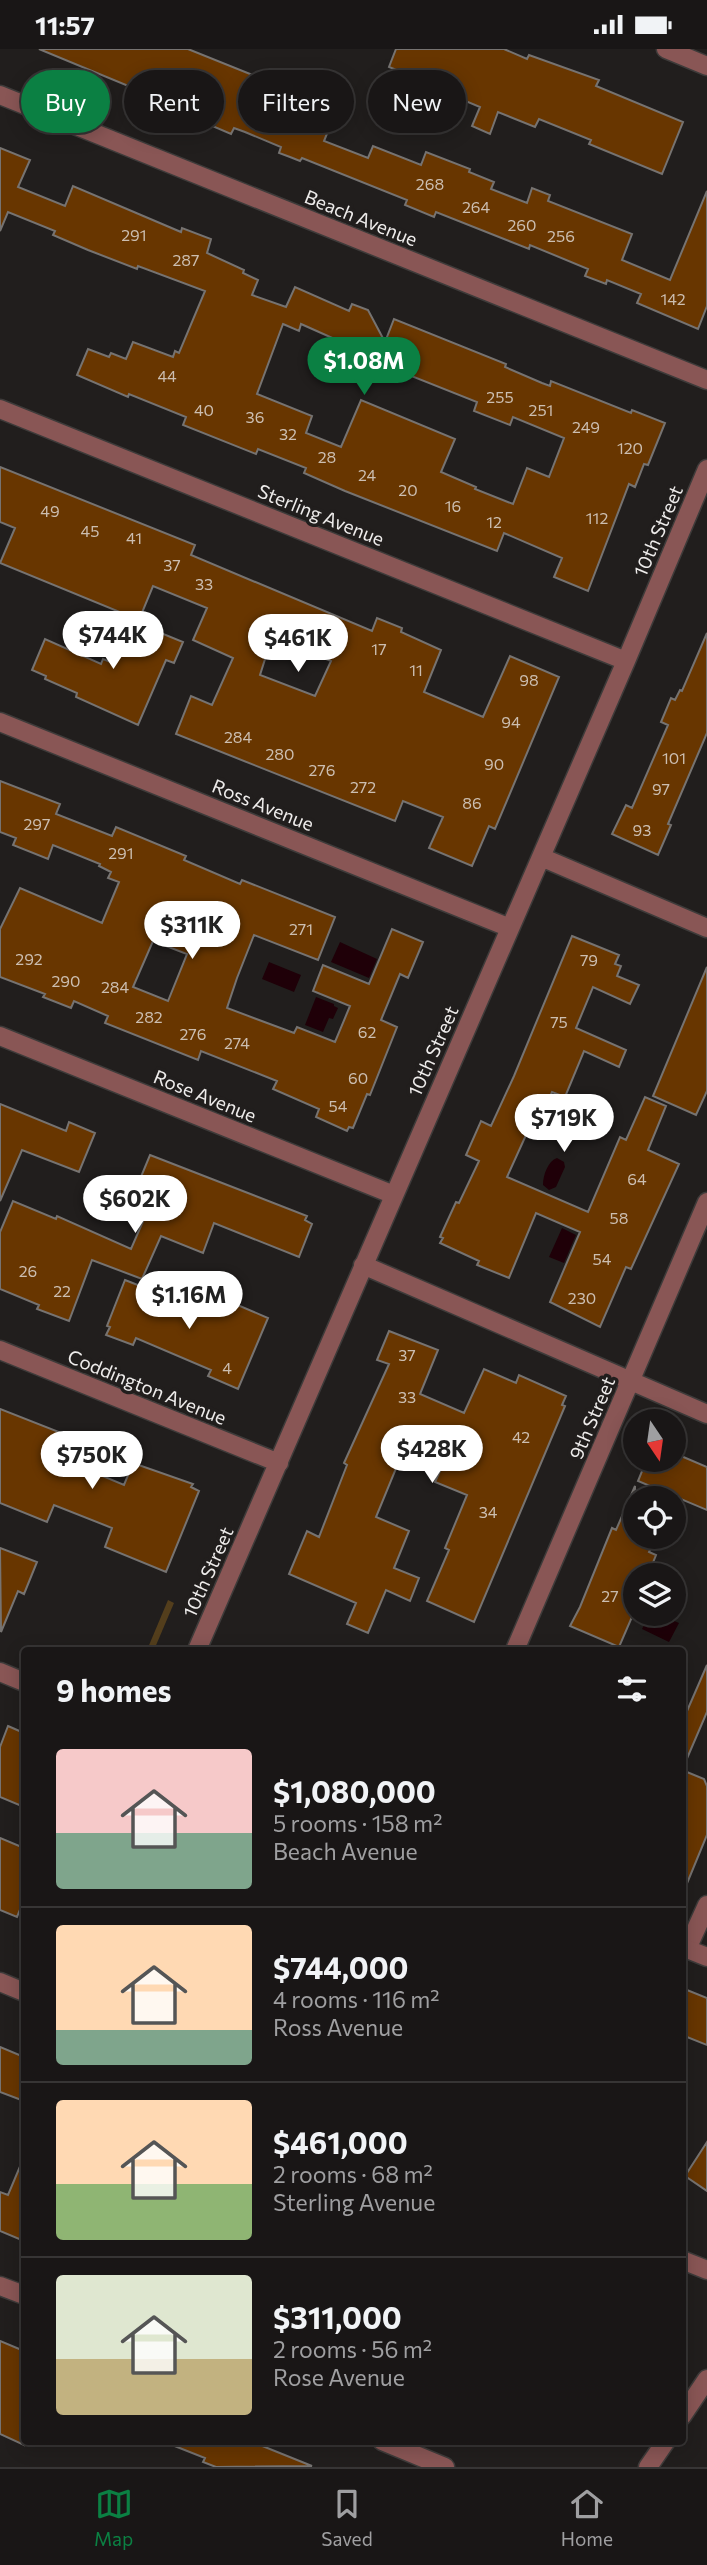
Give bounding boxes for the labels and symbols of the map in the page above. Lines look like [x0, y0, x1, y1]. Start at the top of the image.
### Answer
house number: 268 [416, 174, 444, 193]
street label: Beach Avenue [301, 184, 421, 251]
house number: 264 [462, 197, 490, 216]
house number: 260 [508, 215, 536, 234]
house number: 291 [121, 225, 147, 244]
house number: 256 [547, 226, 575, 245]
house number: 287 [173, 250, 199, 269]
house number: 142 [660, 289, 686, 308]
pin: $1.08M [307, 337, 421, 397]
house number: 44 [157, 366, 177, 385]
house number: 255 [486, 387, 514, 406]
house number: 40 [194, 400, 214, 419]
house number: 251 [529, 400, 553, 419]
house number: 36 [246, 407, 264, 426]
house number: 249 [572, 417, 600, 436]
house number: 32 [279, 424, 297, 443]
house number: 120 [617, 438, 643, 457]
house number: 28 [318, 447, 336, 466]
house number: 24 [358, 465, 376, 484]
street label: Sterling Avenue [255, 479, 388, 550]
house number: 20 [398, 480, 418, 499]
street label: 10th Street [628, 482, 687, 580]
house number: 16 [445, 496, 461, 515]
house number: 49 [40, 501, 60, 520]
house number: 112 [586, 508, 608, 527]
house number: 12 [486, 512, 502, 531]
house number: 45 [81, 521, 99, 540]
house number: 41 [126, 528, 142, 547]
house number: 37 [163, 555, 181, 574]
house number: 33 [195, 574, 213, 593]
pin: $744K [64, 611, 162, 671]
pin: $461K [249, 615, 347, 674]
house number: 17 [371, 639, 387, 658]
house number: 11 [409, 660, 423, 679]
house number: 98 [519, 670, 539, 689]
house number: 94 [501, 712, 521, 731]
house number: 284 [224, 727, 252, 746]
house number: 280 [266, 744, 294, 763]
house number: 101 [662, 748, 686, 767]
house number: 90 [484, 754, 504, 773]
house number: 276 [309, 760, 335, 779]
street label: Ross Avenue [209, 774, 317, 835]
house number: 272 [350, 777, 376, 796]
house number: 97 [652, 779, 670, 798]
house number: 86 [462, 793, 482, 812]
house number: 297 [24, 814, 50, 833]
house number: 93 [633, 820, 651, 839]
house number: 291 [108, 843, 134, 862]
pin: $311K [143, 901, 241, 961]
house number: 271 [289, 919, 313, 938]
house number: 292 [15, 949, 43, 968]
house number: 79 [580, 950, 598, 969]
house number: 290 [52, 971, 80, 990]
house number: 284 [101, 977, 129, 996]
street label: 10th Street [402, 1002, 463, 1100]
house number: 282 [135, 1007, 163, 1026]
house number: 75 [550, 1012, 568, 1031]
house number: 62 [358, 1022, 376, 1041]
house number: 276 [180, 1024, 206, 1043]
house number: 274 [224, 1033, 250, 1052]
street label: Rose Avenue [150, 1064, 260, 1127]
house number: 60 [348, 1068, 368, 1087]
pin: $719K [515, 1095, 613, 1154]
house number: 54 [329, 1096, 348, 1115]
house number: 64 [627, 1169, 647, 1188]
pin: $602K [86, 1175, 184, 1235]
house number: 58 [610, 1208, 628, 1227]
house number: 54 [593, 1249, 612, 1268]
house number: 26 [19, 1261, 37, 1280]
pin: $1.16M [132, 1271, 246, 1331]
house number: 22 [53, 1281, 71, 1300]
house number: 230 [568, 1288, 596, 1307]
street label: Coddington Avenue [64, 1344, 230, 1429]
house number: 37 [398, 1345, 416, 1364]
house number: 4 [222, 1358, 232, 1377]
street label: 9th Street [564, 1373, 619, 1463]
house number: 33 [398, 1387, 416, 1406]
north arrow [623, 1409, 686, 1472]
pin: $428K [383, 1425, 481, 1485]
house number: 42 [512, 1427, 530, 1446]
pin: $750K [43, 1431, 141, 1491]
house number: 34 [479, 1502, 498, 1521]
street label: 10th Street [177, 1523, 238, 1621]
house number: 27 [601, 1586, 619, 1605]

